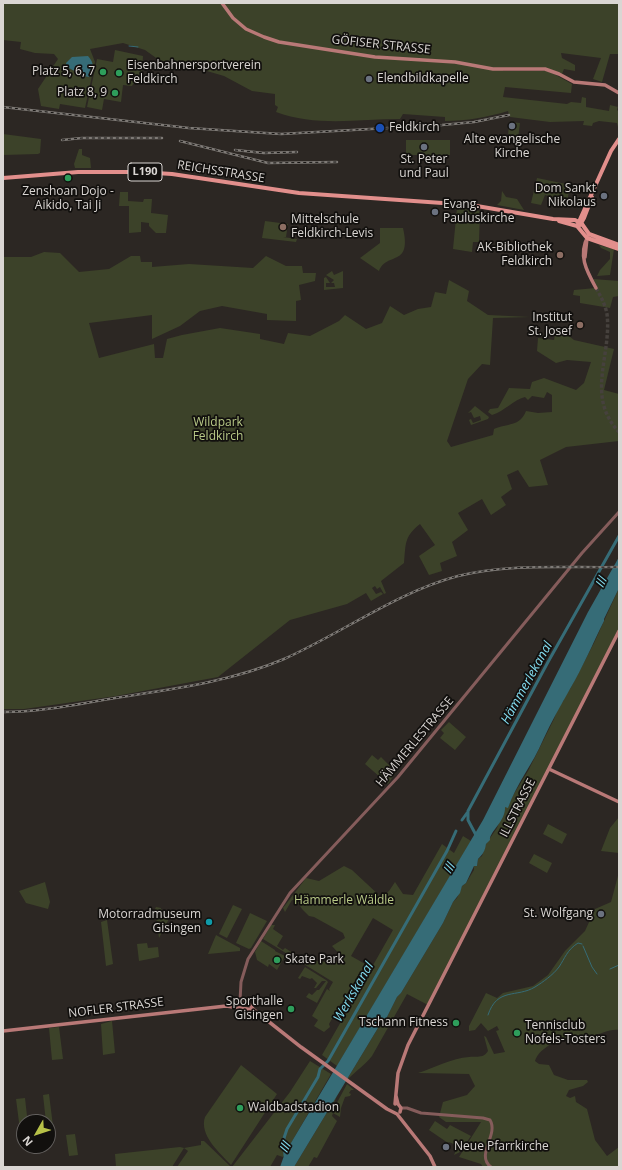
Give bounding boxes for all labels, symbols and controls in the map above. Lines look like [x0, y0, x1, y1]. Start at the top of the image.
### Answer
street label: GÖFISER STRASSE [331, 33, 431, 57]
place label: Eisenbahnersportverein Feldkirch [127, 59, 261, 87]
place label: Platz 5, 6, 7 [32, 65, 95, 79]
marker: Platz 5, 6, 7 [98, 67, 108, 77]
marker: Eisenbahnersportverein Feldkirch [114, 68, 124, 78]
place label: Elendbildkapelle [377, 72, 469, 86]
marker: Elendbildkapelle [364, 74, 374, 84]
place label: Platz 8, 9 [57, 86, 107, 100]
marker: Platz 8, 9 [110, 88, 120, 98]
place label: Feldkirch [389, 121, 440, 135]
marker: Alte evangelische Kirche [507, 121, 517, 131]
marker: Feldkirch [374, 122, 386, 134]
place label: Alte evangelische Kirche [464, 133, 560, 161]
marker: St. Peter und Paul [419, 142, 429, 152]
place label: St. Peter und Paul [399, 153, 449, 181]
street label: REICHSSTRASSE [176, 158, 266, 186]
road number: L190 [128, 163, 162, 181]
marker: Zenshoan Dojo - Aikido, Tai Ji [63, 173, 73, 183]
place label: Dom Sankt Nikolaus [535, 182, 596, 210]
place label: Zenshoan Dojo - Aikido, Tai Ji [22, 185, 114, 213]
marker: Dom Sankt Nikolaus [599, 191, 609, 201]
place label: Evang. Pauluskirche [443, 198, 514, 226]
marker: Evang. Pauluskirche [430, 207, 440, 217]
place label: Mittelschule Feldkirch-Levis [291, 213, 373, 241]
marker: Mittelschule Feldkirch-Levis [278, 222, 288, 232]
place label: AK-Bibliothek Feldkirch [477, 241, 552, 269]
marker: AK-Bibliothek Feldkirch [555, 250, 565, 260]
place label: Institut St. Josef [528, 311, 572, 339]
marker: Institut St. Josef [575, 320, 585, 330]
park label: Wildpark Feldkirch [193, 416, 243, 444]
water label: Ill [593, 574, 611, 590]
water label: Hämmerlekanal [498, 639, 556, 727]
street label: HÄMMERLESTRASSE [373, 694, 457, 790]
street label: ILLSTRASSE [497, 776, 539, 840]
water label: Ill [441, 860, 459, 876]
park label: Hämmerle Wäldle [294, 894, 394, 908]
place label: St. Wolfgang [523, 907, 593, 921]
place label: Motorradmuseum Gisingen [98, 908, 201, 936]
marker: St. Wolfgang [596, 909, 606, 919]
marker: Motorradmuseum Gisingen [204, 917, 214, 927]
place label: Skate Park [285, 953, 344, 967]
marker: Skate Park [272, 955, 282, 965]
water label: Werkskanal [331, 959, 377, 1025]
street label: NOFLER STRASSE [67, 995, 165, 1021]
place label: Sporthalle Gisingen [226, 995, 283, 1023]
marker: Sporthalle Gisingen [286, 1004, 296, 1014]
place label: Tschann Fitness [359, 1016, 448, 1030]
marker: Tschann Fitness [451, 1018, 461, 1028]
place label: Tennisclub Nofels-Tosters [525, 1019, 606, 1047]
marker: Tennisclub Nofels-Tosters [512, 1028, 522, 1038]
place label: Waldbadstadion [248, 1101, 339, 1115]
marker: Waldbadstadion [235, 1103, 245, 1113]
north arrow [16, 1114, 56, 1154]
text: N [18, 1133, 36, 1149]
water label: Ill [277, 1139, 295, 1155]
place label: Neue Pfarrkirche [454, 1140, 549, 1154]
marker: Neue Pfarrkirche [441, 1142, 451, 1152]

